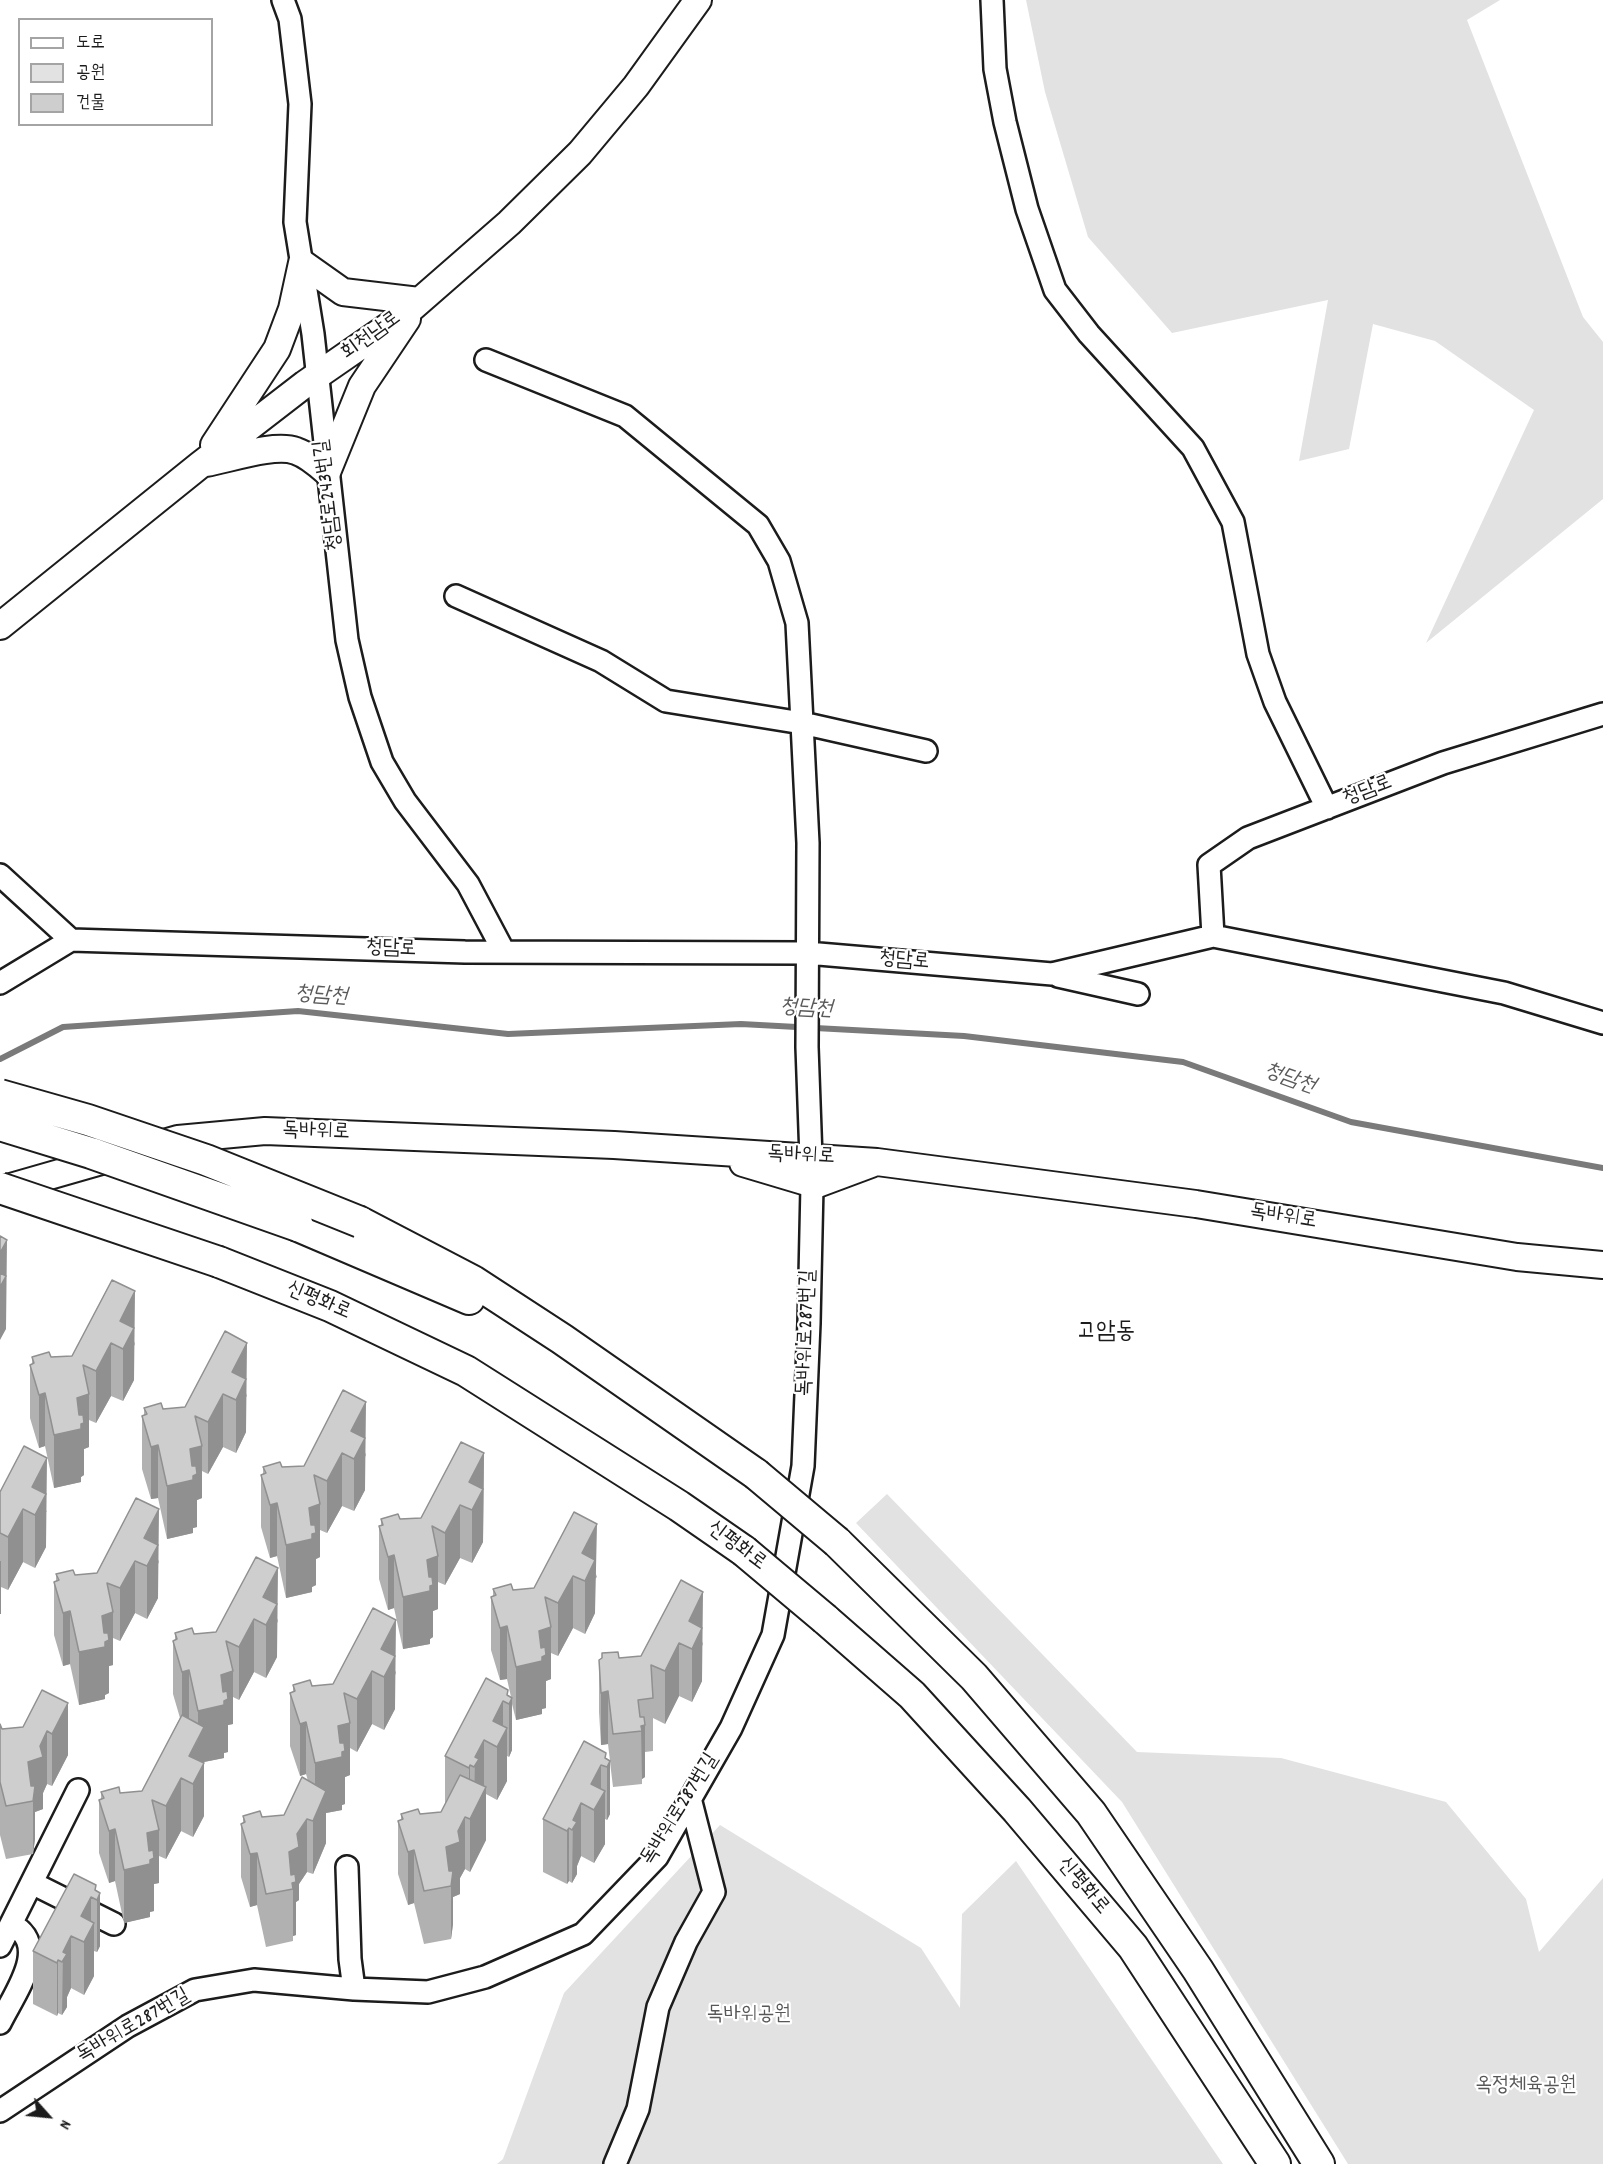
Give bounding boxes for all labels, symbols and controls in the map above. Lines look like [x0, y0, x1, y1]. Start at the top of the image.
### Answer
legend [18, 18, 213, 126]
text: 도로 [76, 31, 105, 56]
text: 공원 [76, 61, 105, 86]
text: 건물 [76, 91, 105, 116]
street label: 회천남로 [337, 307, 407, 367]
street label: 청담로243번길 [311, 438, 349, 552]
street label: 청담로 [1340, 771, 1396, 813]
street label: 청담로 [365, 937, 417, 963]
street label: 청담로 [878, 947, 930, 977]
water label: 청담천 [294, 982, 348, 1012]
water label: 청담천 [779, 995, 833, 1025]
water label: 청담천 [1260, 1059, 1318, 1101]
street label: 독바위로 [282, 1119, 350, 1147]
street label: 독바위로 [767, 1143, 835, 1171]
street label: 독바위로 [1248, 1200, 1318, 1236]
street label: 독바위로287번길 [793, 1269, 823, 1397]
street label: 신평화로 [282, 1277, 354, 1327]
district label: 고암동 [1077, 1320, 1135, 1348]
street label: 신평화로 [701, 1517, 771, 1577]
street label: 독바위로287번길 [637, 1749, 725, 1871]
street label: 신평화로 [1051, 1853, 1113, 1921]
street label: 독바위로287번길 [73, 1984, 195, 2070]
park label: 독바위공원 [707, 2003, 791, 2029]
park label: 옥정체육공원 [1475, 2074, 1577, 2100]
north arrow [18, 2086, 78, 2146]
text: N [52, 2116, 77, 2133]

